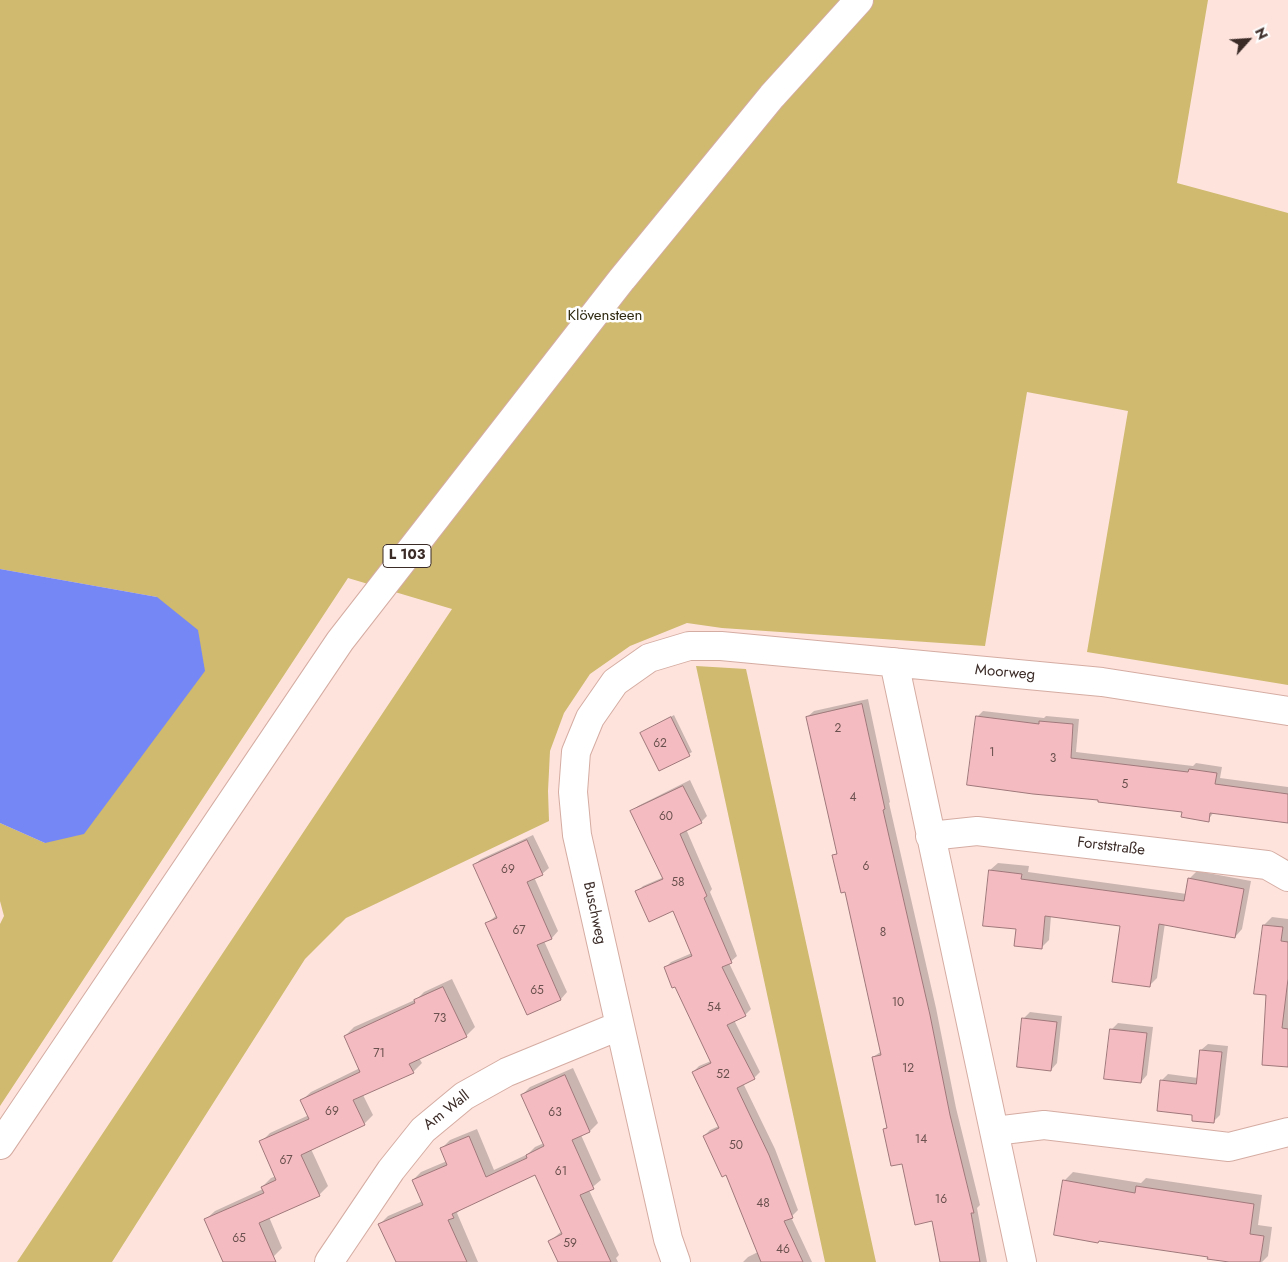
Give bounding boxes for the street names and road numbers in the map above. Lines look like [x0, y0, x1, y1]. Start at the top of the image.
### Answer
road number: L 103 [383, 544, 431, 568]
street label: Moorweg [974, 661, 1036, 685]
street label: Forststraße [1076, 834, 1146, 860]
street label: Buschweg [579, 880, 609, 946]
street label: Am Wall [420, 1087, 474, 1135]

